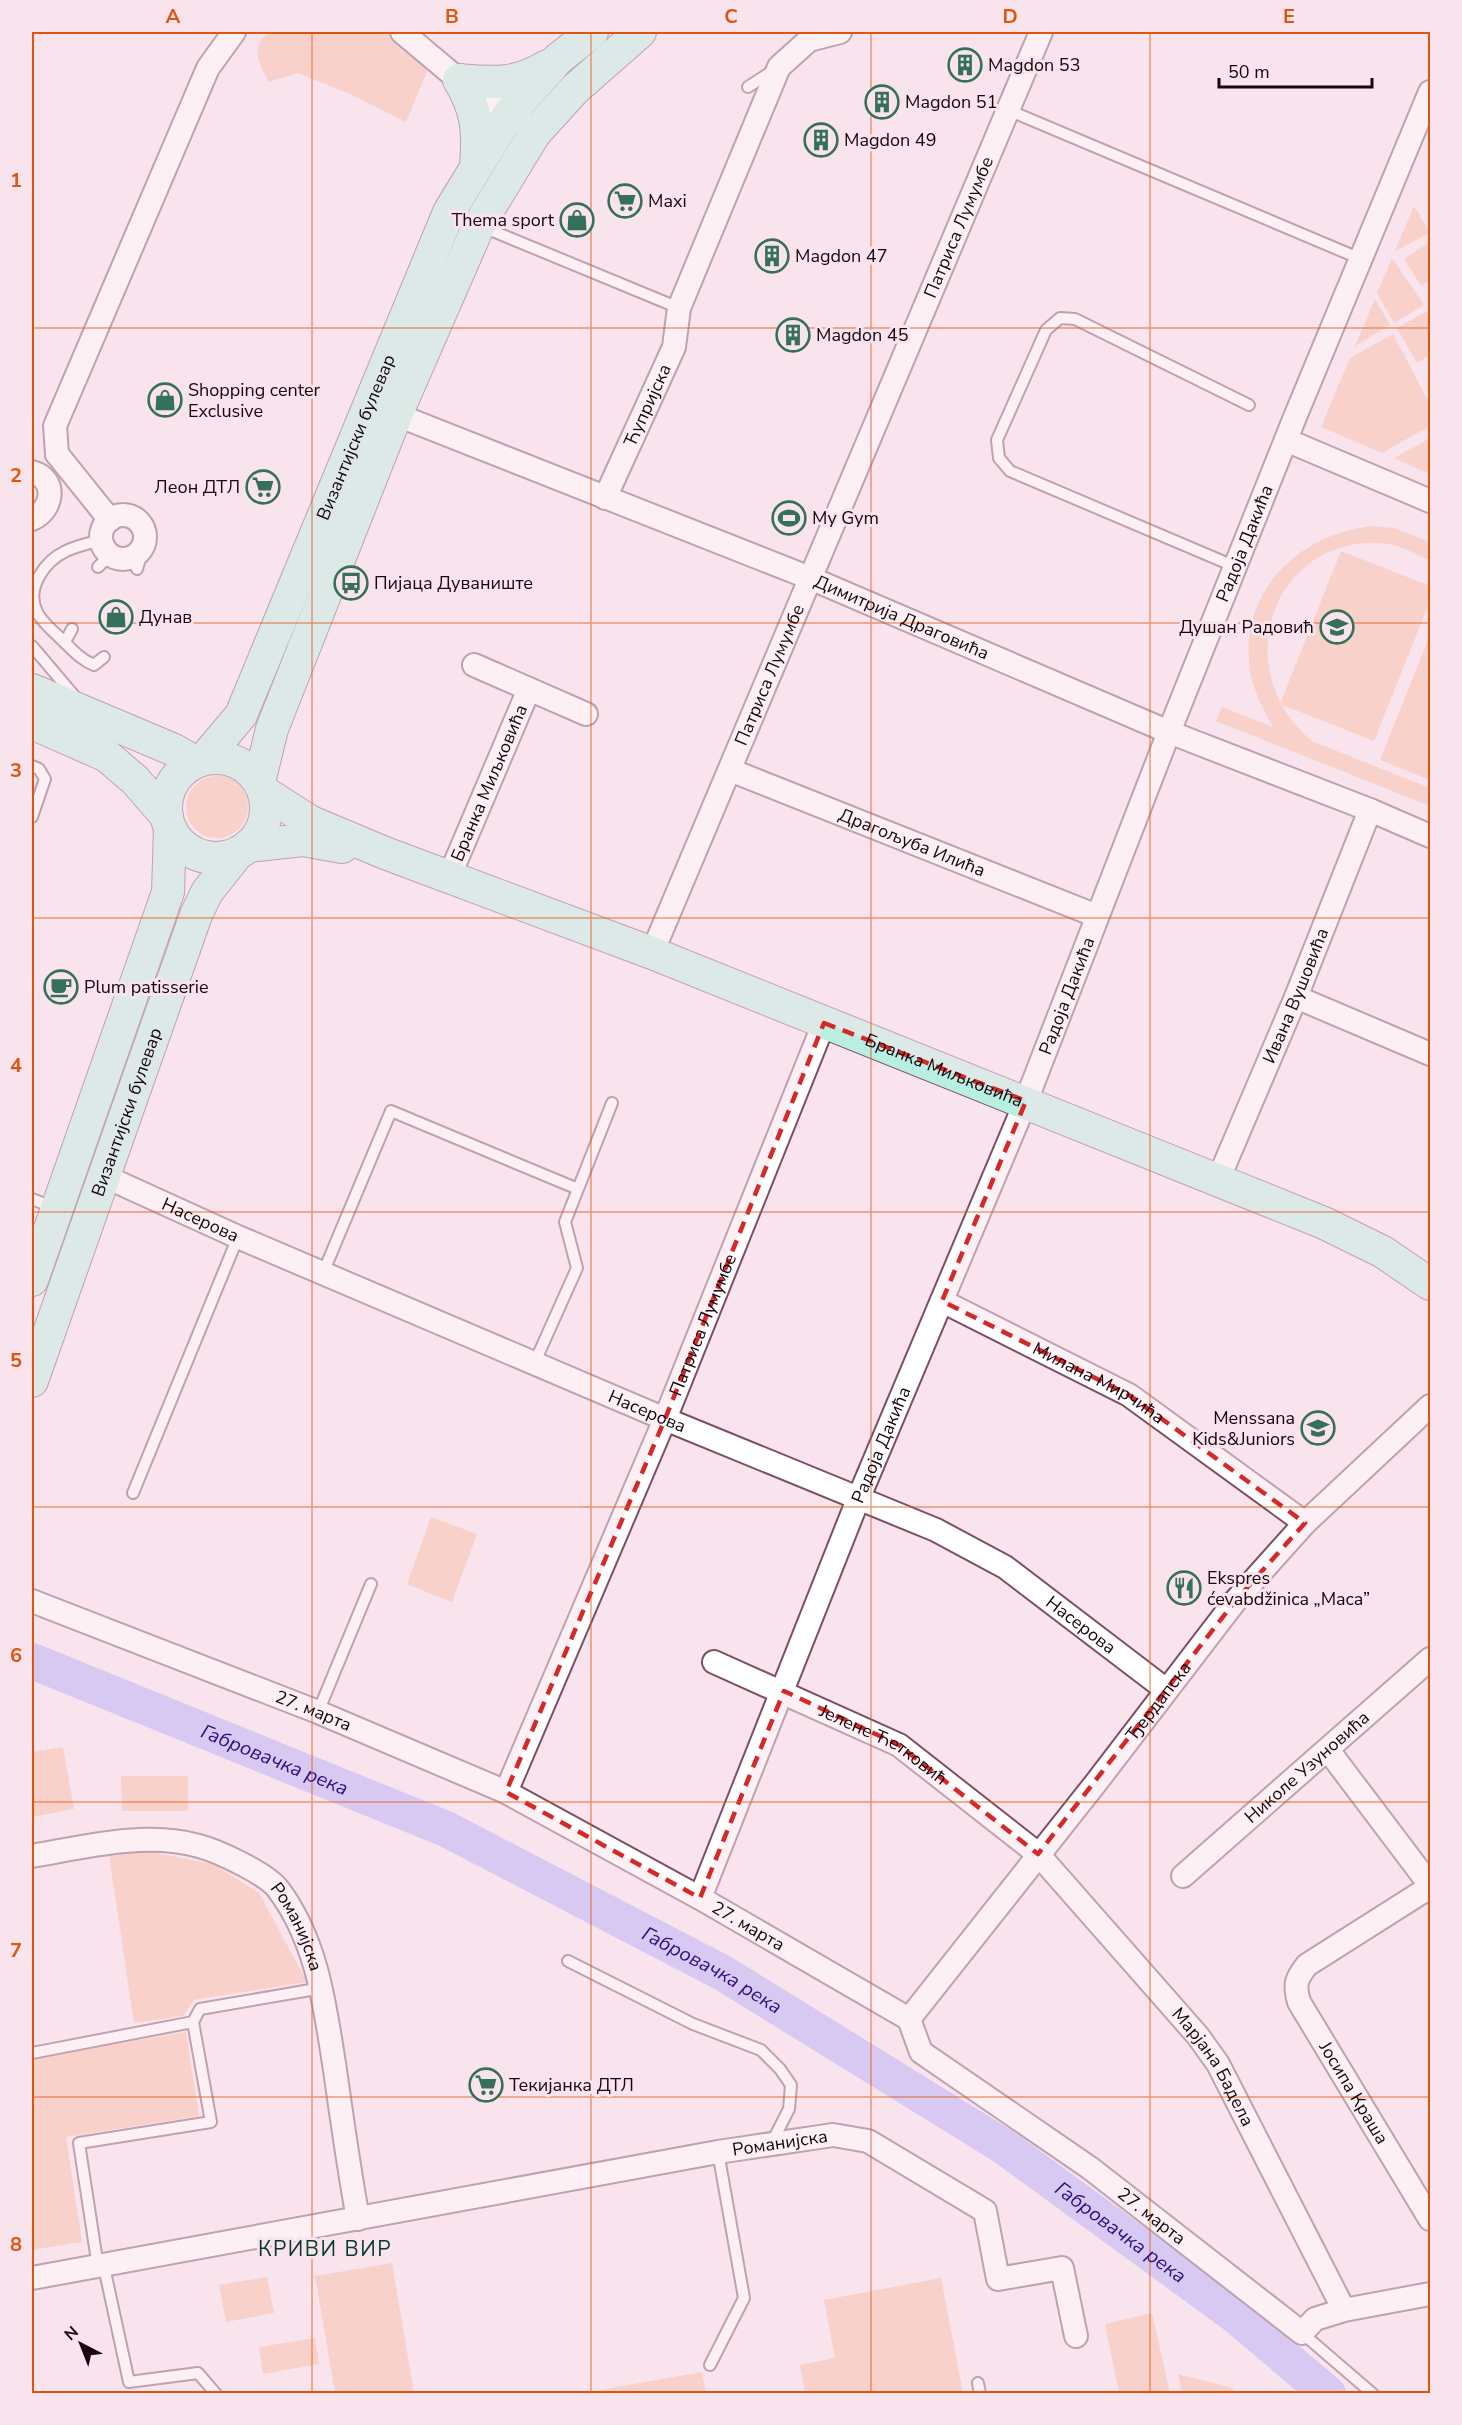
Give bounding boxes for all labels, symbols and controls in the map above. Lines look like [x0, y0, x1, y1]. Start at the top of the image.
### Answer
text: A [166, 3, 181, 30]
text: B [445, 3, 459, 30]
text: C [724, 3, 738, 30]
text: D [1002, 3, 1018, 30]
text: E [1283, 3, 1295, 30]
building icon: Magdon 53 [947, 47, 983, 83]
scale bar [1219, 51, 1372, 89]
place label: Magdon 53 [988, 53, 1080, 77]
text: 50 m [1228, 60, 1270, 84]
building icon: Magdon 51 [864, 84, 900, 120]
place label: Magdon 51 [905, 90, 997, 114]
building icon: Magdon 49 [803, 122, 839, 158]
place label: Magdon 49 [844, 128, 936, 152]
street label: Патриса Лумумбе [918, 153, 999, 301]
text: 1 [10, 167, 22, 194]
supermarket icon: Maxi [607, 183, 643, 219]
place label: Maxi [648, 189, 687, 213]
shop icon: Thema sport [559, 202, 595, 238]
place label: Thema sport [451, 208, 555, 232]
building icon: Magdon 47 [754, 238, 790, 274]
place label: Magdon 47 [795, 244, 887, 268]
building icon: Magdon 45 [775, 317, 811, 353]
place label: Magdon 45 [816, 323, 908, 347]
street label: Византијски булевар [311, 351, 401, 524]
street label: Ћупријска [618, 360, 677, 450]
place label: Shopping center Exclusive [188, 378, 321, 423]
shop icon: Shopping center Exclusive [147, 382, 183, 418]
text: 2 [10, 462, 22, 489]
supermarket icon: Леон ДТЛ [245, 469, 281, 505]
place label: Леон ДТЛ [154, 475, 240, 499]
street label: Радоја Дакића [1210, 481, 1279, 606]
sports icon: My Gym [771, 500, 807, 536]
place label: My Gym [812, 506, 879, 530]
bus stop icon: Пијаца Дуваниште [333, 565, 369, 601]
street label: Димитрија Драговића [811, 569, 993, 665]
place label: Пијаца Дуваниште [374, 571, 533, 595]
shop icon: Дунав [98, 599, 134, 635]
street label: Патриса Лумумбе [729, 600, 810, 749]
place label: Дунав [139, 605, 192, 629]
school or university icon: Душан Радовић [1319, 609, 1355, 645]
place label: Душан Радовић [1179, 615, 1314, 639]
street label: Бранка Миљковића [445, 701, 533, 865]
text: 3 [10, 757, 22, 784]
street label: Драгољуба Илића [835, 803, 989, 882]
street label: Ивана Вушовића [1257, 924, 1334, 1067]
street label: Радоја Дакића [1033, 933, 1100, 1058]
cafe icon: Plum patisserie [43, 969, 79, 1005]
place label: Plum patisserie [84, 975, 208, 999]
street label: Византијски булевар [86, 1025, 167, 1200]
street label: Бранка Миљковића [862, 1028, 1027, 1113]
text: 4 [10, 1052, 22, 1079]
street label: Насерова [158, 1192, 243, 1248]
street label: Патриса Лумумбе [664, 1250, 742, 1399]
street label: Милана Мирчића [1029, 1337, 1170, 1429]
text: 5 [10, 1347, 22, 1374]
street label: Радоја Дакића [846, 1383, 916, 1507]
street label: Насерова [605, 1384, 690, 1438]
place label: Menssana Kids&Juniors [1192, 1406, 1295, 1451]
school or university icon: Menssana Kids&Juniors [1300, 1410, 1336, 1446]
place label: Ekspres ćevabdžinica „Maca” [1207, 1566, 1370, 1611]
restaurant icon: Ekspres ćevabdžinica „Maca” [1166, 1570, 1202, 1606]
street label: Насерова [1041, 1590, 1121, 1659]
text: 6 [10, 1642, 22, 1669]
street label: Ђердапска [1120, 1657, 1197, 1746]
street label: 27. марта [272, 1685, 355, 1737]
street label: Јелене Ћетковић [815, 1698, 952, 1790]
street label: Николе Узуновића [1239, 1706, 1375, 1829]
water label: Габровачка река [197, 1718, 352, 1801]
street label: Романијска [265, 1877, 328, 1974]
street label: 27. марта [708, 1895, 789, 1956]
water label: Габровачка река [638, 1920, 787, 2020]
text: 7 [10, 1937, 22, 1964]
street label: Марјана Бадела [1166, 2002, 1260, 2130]
street label: Јосипа Краша [1313, 2036, 1394, 2149]
supermarket icon: Текијанка ДТЛ [468, 2067, 504, 2103]
place label: Текијанка ДТЛ [509, 2073, 634, 2097]
street label: Романијска [731, 2124, 829, 2162]
water label: Габровачка река [1050, 2175, 1192, 2289]
street label: 27. марта [1113, 2182, 1191, 2250]
text: 8 [10, 2231, 22, 2258]
district label: КРИВИ ВИР [258, 2235, 392, 2263]
north arrow [51, 2314, 111, 2374]
text: N [60, 2321, 83, 2346]

